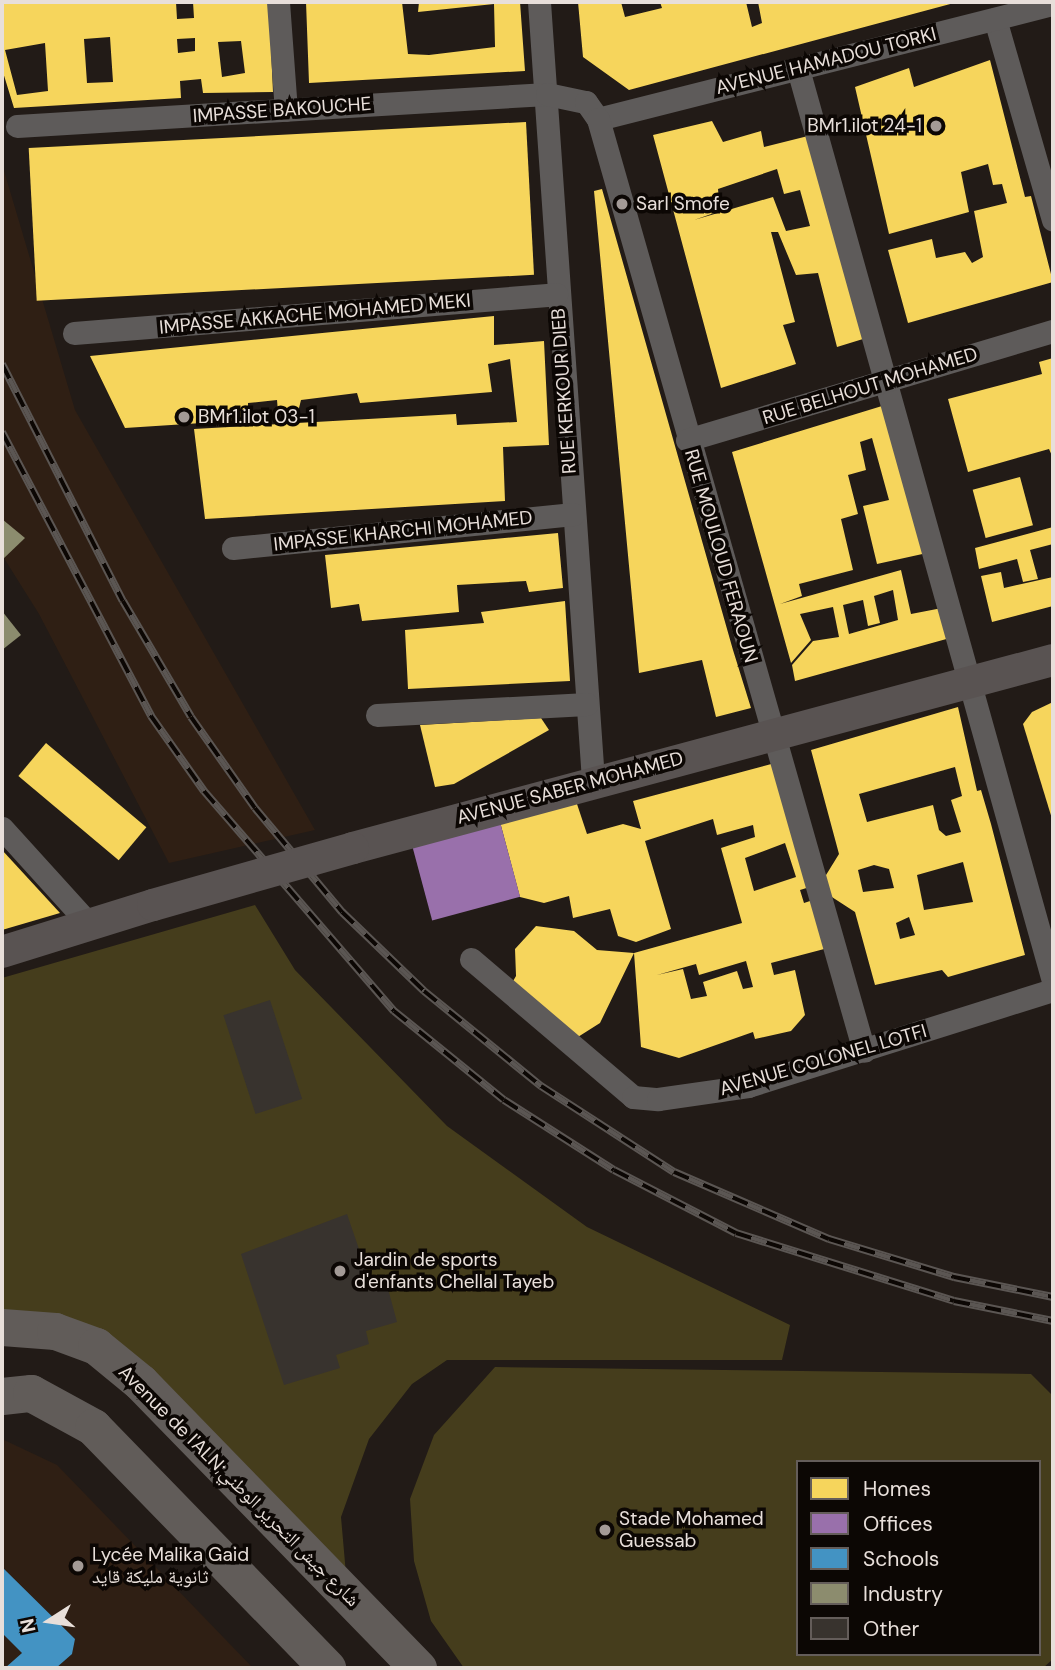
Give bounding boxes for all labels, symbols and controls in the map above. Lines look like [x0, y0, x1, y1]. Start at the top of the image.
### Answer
street label: AVENUE HAMADOU TORKI [713, 23, 939, 99]
street label: IMPASSE BAKOUCHE [192, 92, 372, 128]
place label: BMr1.ilot 24-1 [807, 115, 922, 137]
marker: BMr1.ilot 24-1 [928, 118, 944, 134]
place label: Sarl Smofe [636, 193, 730, 215]
marker: Sarl Smofe [614, 196, 630, 212]
street label: IMPASSE AKKACHE MOHAMED MEKI [158, 289, 472, 339]
street label: RUE KERKOUR DIEB [547, 307, 581, 475]
street label: RUE BELHOUT MOHAMED [760, 342, 980, 430]
place label: BMr1.ilot 03-1 [198, 406, 315, 428]
marker: BMr1.ilot 03-1 [176, 409, 192, 425]
street label: RUE MOULOUD FERAOUN [680, 447, 762, 665]
street label: IMPASSE KHARCHI MOHAMED [272, 506, 534, 556]
street label: AVENUE SABER MOHAMED [454, 747, 686, 829]
street label: AVENUE COLONEL LOTFI [717, 1019, 929, 1101]
place label: Jardin de sports d'enfants Chellal Tayeb [354, 1249, 554, 1293]
marker: Jardin de sports d'enfants Chellal Tayeb [332, 1263, 348, 1279]
street label: Avenue de l'ALN;شارع جيش التحرير الوطني [114, 1361, 364, 1611]
legend [796, 1460, 1041, 1656]
text: Homes [863, 1475, 931, 1503]
place label: Stade Mohamed Guessab [619, 1508, 764, 1552]
text: Offices [863, 1510, 933, 1538]
marker: Stade Mohamed Guessab [597, 1522, 613, 1538]
place label: Lycée Malika Gaid ثانوية مليكة قايد [92, 1544, 249, 1588]
text: Schools [863, 1545, 939, 1573]
marker: Lycée Malika Gaid ثانوية مليكة قايد [70, 1558, 86, 1574]
text: Industry [863, 1580, 943, 1608]
north arrow [14, 1586, 84, 1656]
text: Other [863, 1615, 919, 1643]
text: N [14, 1616, 42, 1635]

